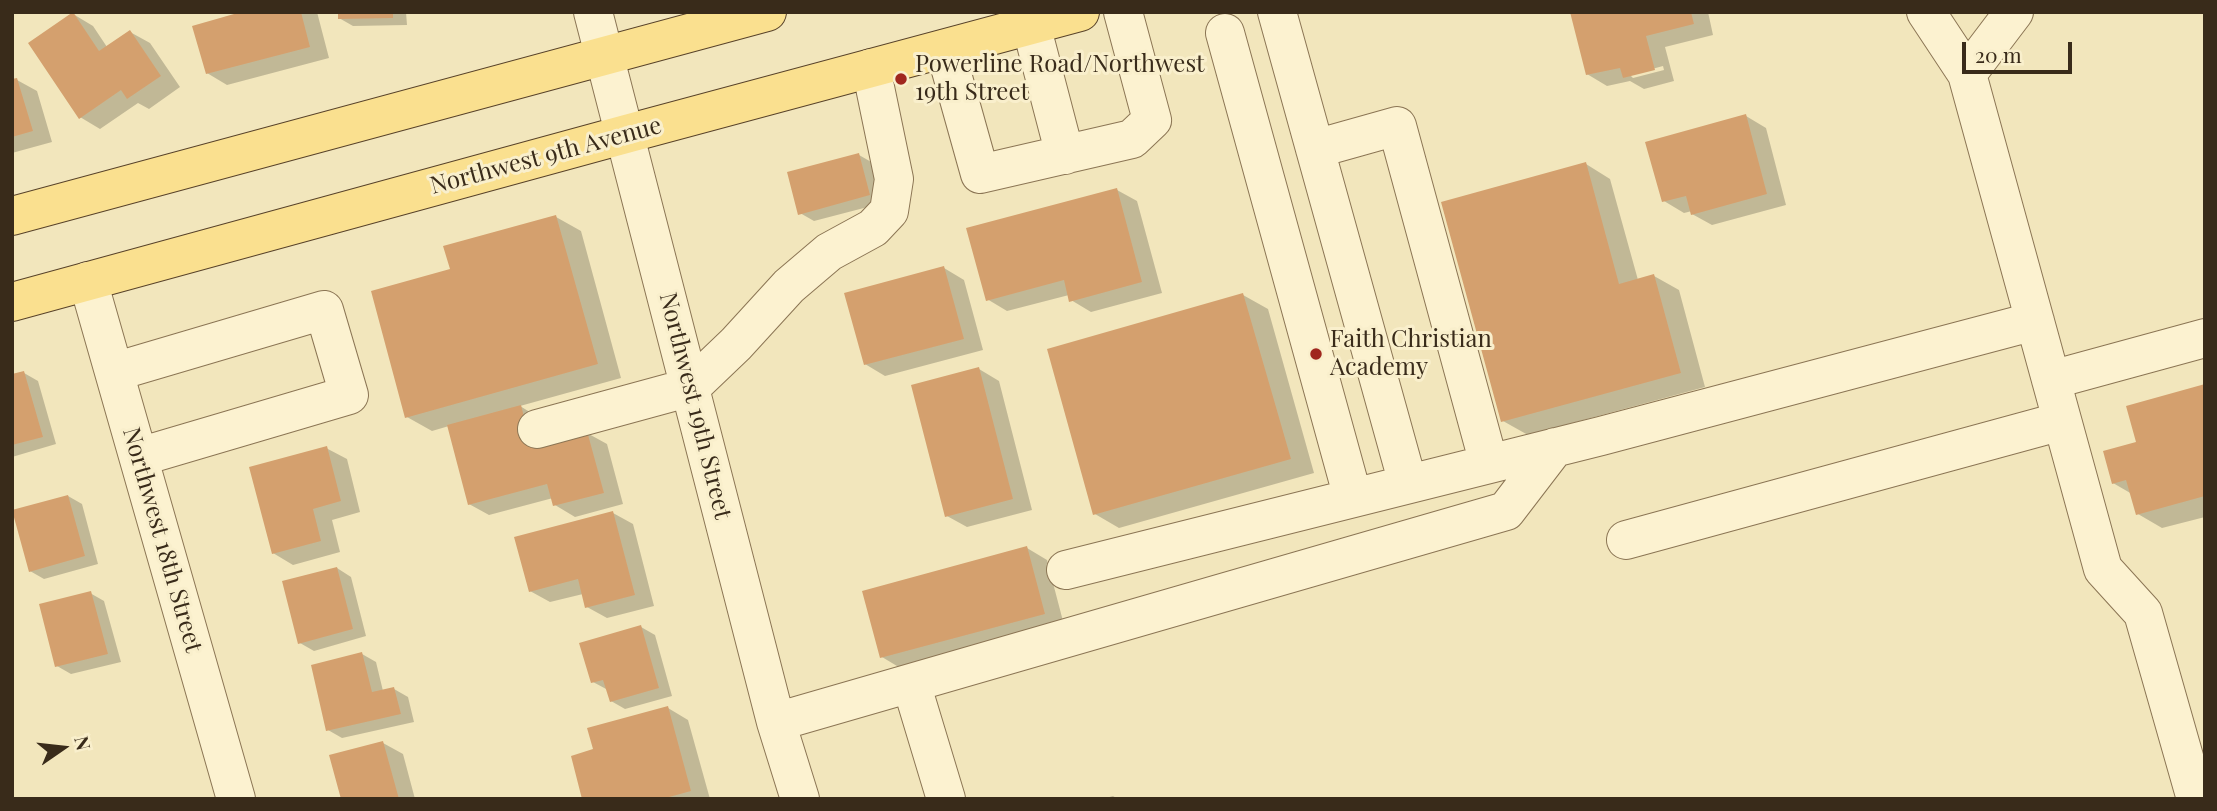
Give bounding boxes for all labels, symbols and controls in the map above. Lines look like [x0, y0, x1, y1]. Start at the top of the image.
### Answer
scale bar [1965, 28, 2075, 72]
text: 20 m [1975, 40, 2022, 68]
place label: Powerline Road/Northwest 19th Street [915, 51, 1205, 107]
marker: Powerline Road/Northwest 19th Street [893, 71, 909, 87]
street label: Northwest 9th Avenue [427, 111, 665, 201]
street label: Northwest 19th Street [653, 290, 737, 522]
place label: Faith Christian Academy [1330, 326, 1492, 382]
marker: Faith Christian Academy [1308, 346, 1324, 362]
street label: Northwest 18th Street [116, 424, 208, 656]
north arrow [28, 713, 98, 783]
text: N [69, 733, 98, 753]

